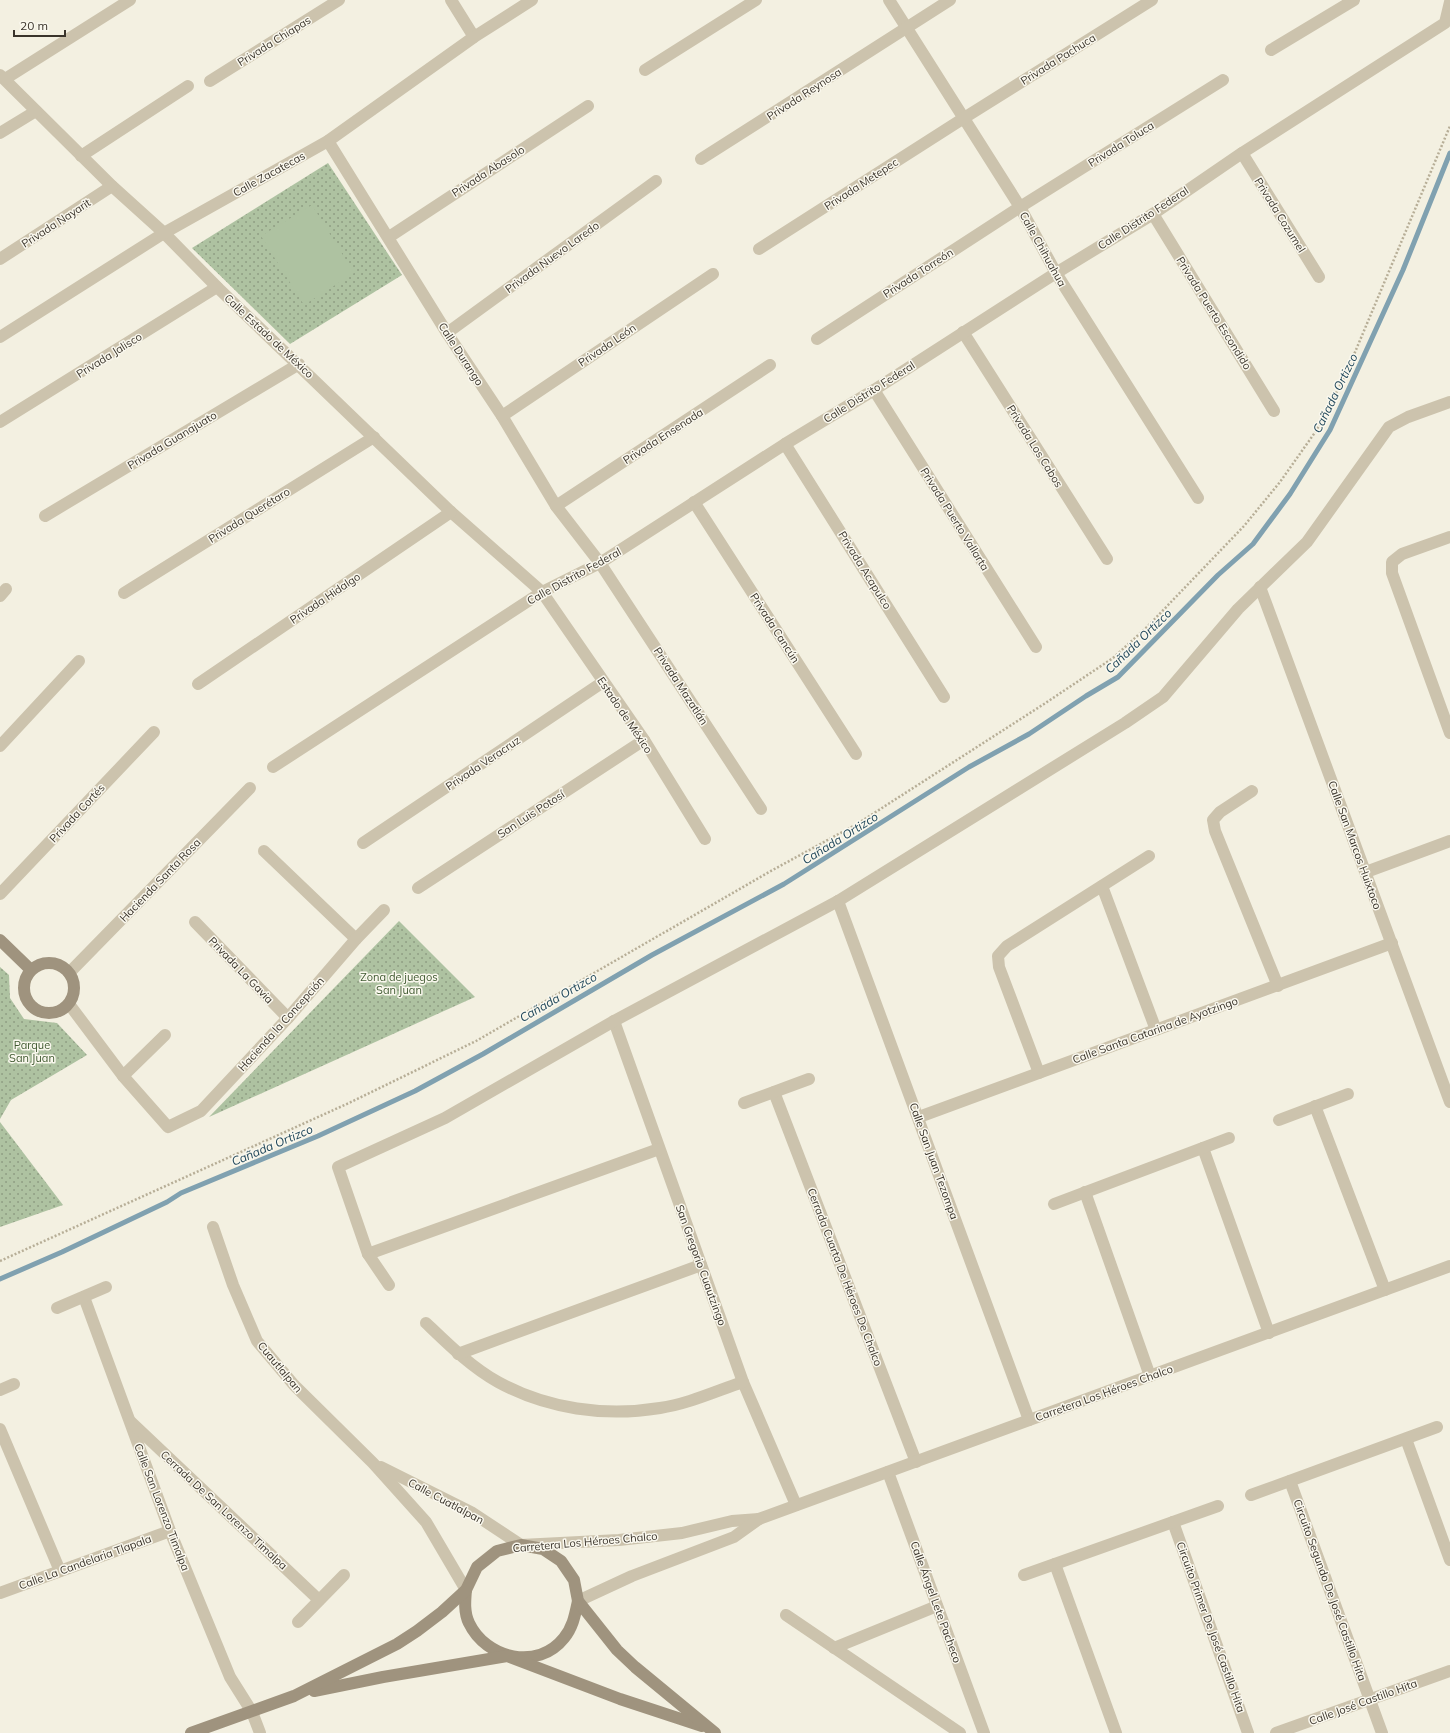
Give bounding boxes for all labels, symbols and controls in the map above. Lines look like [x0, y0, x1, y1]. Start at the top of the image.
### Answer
scale bar [14, 12, 65, 38]
street label: Privada Chiapas [235, 13, 313, 69]
text: 20 m [20, 18, 48, 33]
street label: Privada Pachuca [1018, 30, 1098, 88]
street label: Privada Reynosa [764, 65, 844, 123]
street label: Privada Toluca [1085, 118, 1157, 170]
street label: Privada Abasolo [449, 142, 527, 200]
street label: Calle Zacatecas [230, 148, 308, 200]
street label: Privada Metepec [821, 155, 901, 213]
street label: Privada Cozumel [1251, 175, 1309, 255]
street label: Calle Distrito Federal [1095, 183, 1191, 253]
street label: Privada Nayarit [19, 195, 93, 251]
street label: Calle Chihuahua [1017, 209, 1069, 289]
street label: Privada Nuevo Laredo [502, 218, 602, 296]
street label: Privada Torreón [880, 245, 956, 301]
street label: Privada Puerto Escondido [1173, 254, 1255, 372]
street label: Calle Estado de México [221, 291, 317, 381]
street label: Calle Durango [435, 320, 487, 388]
street label: Privada León [575, 321, 639, 369]
street label: Privada Jalisco [74, 329, 144, 381]
water label: Cañada Ortizco [1309, 351, 1361, 435]
street label: Calle Distrito Federal [821, 358, 917, 426]
street label: Privada Los Cabos [1004, 402, 1066, 490]
street label: Privada Ensenada [620, 405, 706, 467]
street label: Privada Guanajuato [125, 408, 219, 472]
street label: Privada Puerto Vallarta [918, 465, 992, 573]
street label: Privada Querétaro [206, 484, 292, 546]
street label: Privada Acapulco [835, 528, 895, 612]
street label: Calle Distrito Federal [525, 544, 623, 608]
street label: Privada Hidalgo [287, 569, 363, 627]
street label: Privada Cancún [747, 590, 803, 666]
water label: Cañada Ortizco [1102, 605, 1175, 677]
street label: Privada Mazatlán [651, 644, 711, 728]
street label: Estado de México [594, 674, 656, 756]
street label: Privada Veracruz [443, 733, 523, 793]
street label: Calle San Marcos Huixtoco [1325, 779, 1385, 911]
street label: Privada Cortés [46, 781, 108, 845]
street label: San Luis Potosí [495, 786, 568, 841]
water label: Cañada Ortizco [799, 809, 881, 867]
street label: Hacienda Santa Rosa [117, 835, 203, 925]
street label: Privada La Gavia [206, 934, 276, 1006]
water label: Cañada Ortizco [517, 969, 599, 1025]
park label: Zona de juegos San Juan [360, 970, 438, 997]
street label: Hacienda la Concepción [235, 974, 327, 1074]
street label: Calle Santa Catarina de Ayotzingo [1070, 994, 1240, 1066]
park label: Parque San Juan [9, 1038, 55, 1065]
street label: Calle San Juan Tezompa [906, 1101, 962, 1221]
water label: Cañada Ortizco [229, 1121, 315, 1169]
street label: Cerrada Cuarta De Héroes De Chalco [805, 1186, 885, 1368]
street label: San Gregorio Cuautzingo [673, 1203, 729, 1327]
street label: Cuautlalpan [255, 1339, 305, 1395]
street label: Carretera Los Héroes Chalco [1033, 1362, 1175, 1424]
street label: Calle San Lorenzo Timalpa [131, 1441, 193, 1573]
street label: Cerrada De San Lorenzo Timalpa [158, 1448, 290, 1572]
street label: Calle Cuatlalpan [406, 1475, 486, 1527]
street label: Circuito Segundo De José Castillo Hita [1291, 1497, 1369, 1683]
street label: Carretera Los Héroes Chalco [512, 1529, 658, 1555]
street label: Calle La Candelaria Tlapala [17, 1531, 153, 1593]
street label: Calle Ángel Lete Pacheco [907, 1539, 965, 1665]
street label: Circuito Primer De José Castillo Hita [1174, 1540, 1248, 1714]
street label: Calle José Castillo Hita [1307, 1676, 1419, 1728]

